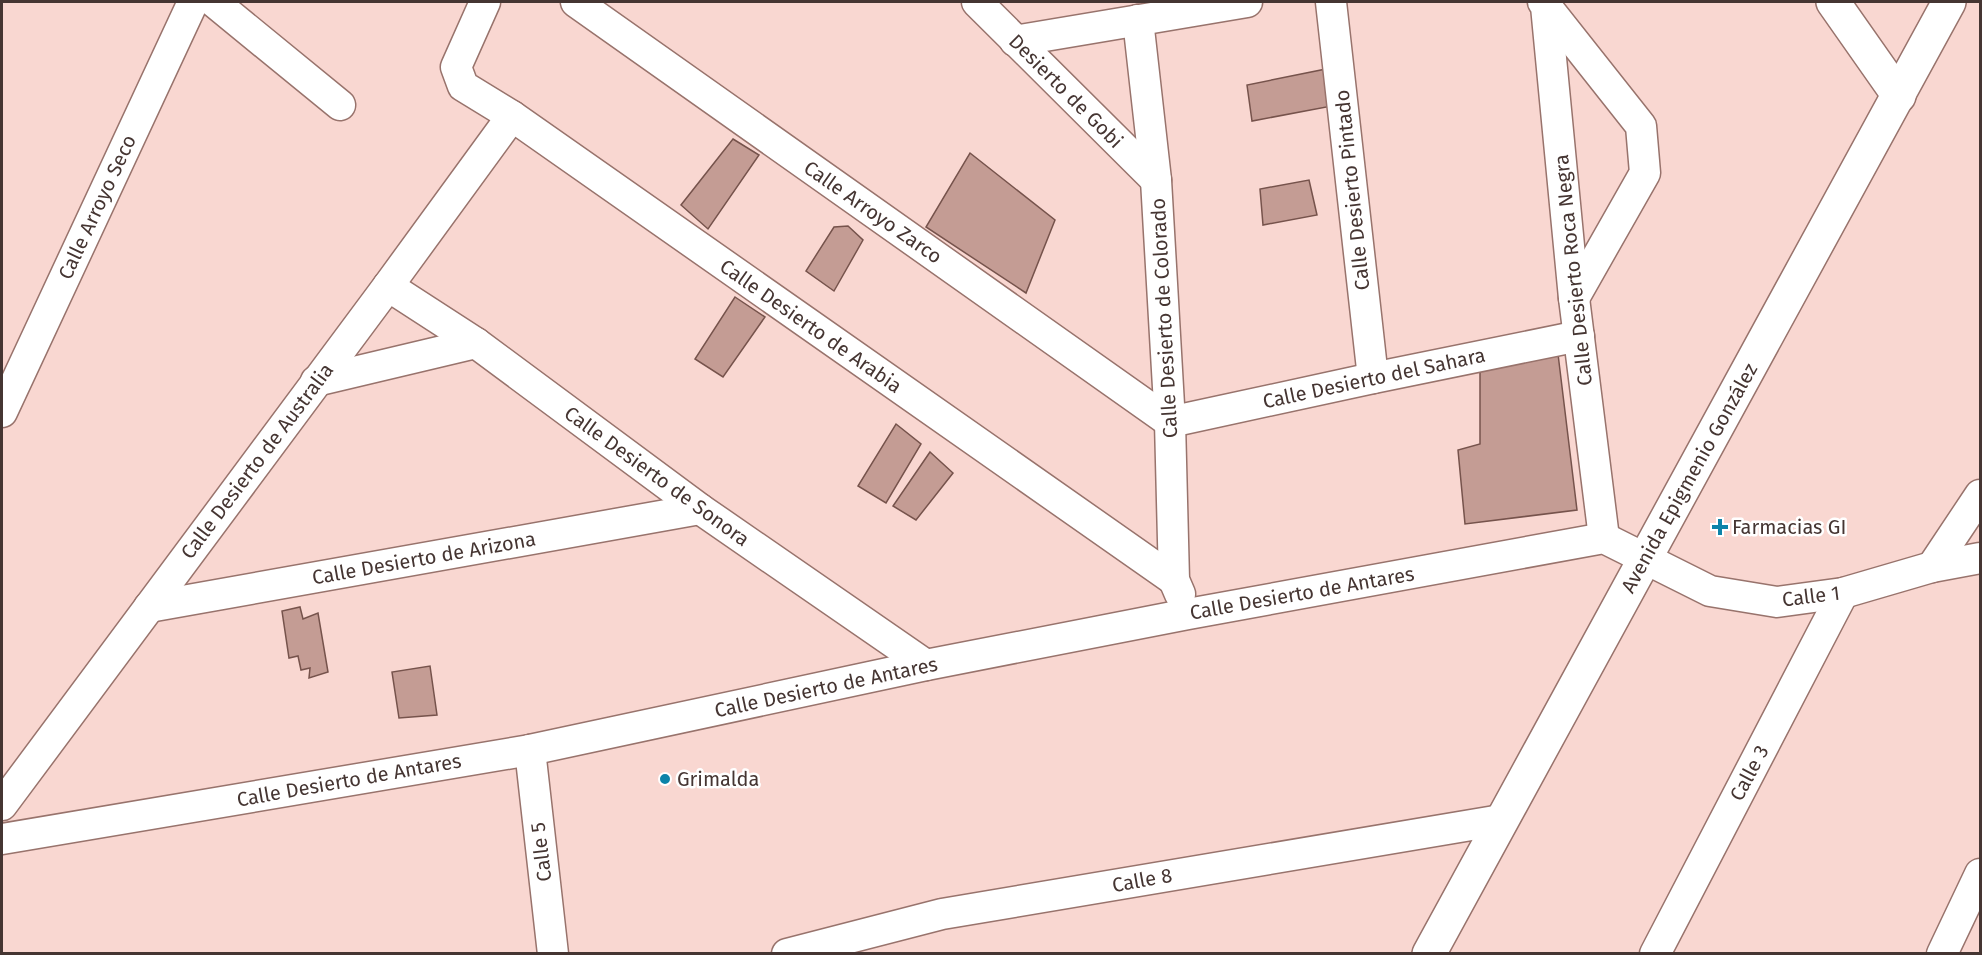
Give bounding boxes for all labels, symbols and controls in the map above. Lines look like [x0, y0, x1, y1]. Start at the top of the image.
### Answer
street label: Desierto de Gobi [1004, 29, 1128, 153]
street label: Calle Desierto Pintado [1330, 89, 1374, 291]
street label: Calle Arroyo Seco [53, 131, 141, 283]
street label: Calle Desierto Roca Negra [1549, 153, 1597, 387]
street label: Calle Arroyo Zarco [799, 155, 947, 269]
street label: Calle Desierto de Colorado [1146, 197, 1182, 439]
street label: Calle Desierto de Arabia [715, 254, 907, 398]
street label: Calle Desierto del Sahara [1260, 343, 1488, 413]
street label: Calle Desierto de Australia [176, 358, 338, 564]
street label: Avenida Epigmenio González [1616, 359, 1762, 597]
street label: Calle Desierto de Sonora [560, 401, 754, 551]
place label: Farmacias GI [1732, 515, 1846, 539]
marker: Farmacias GI [1713, 520, 1727, 534]
street label: Calle Desierto de Arizona [310, 527, 538, 589]
street label: Calle Desierto de Antares [1188, 561, 1416, 625]
street label: Calle 1 [1781, 581, 1841, 611]
street label: Calle Desierto de Antares [712, 652, 940, 722]
street label: Calle 3 [1724, 741, 1774, 805]
street label: Calle Desierto de Antares [235, 748, 463, 812]
place label: Grimalda [677, 767, 759, 791]
marker: Grimalda [658, 772, 672, 786]
street label: Calle 5 [525, 821, 557, 883]
street label: Calle 8 [1110, 863, 1174, 897]

